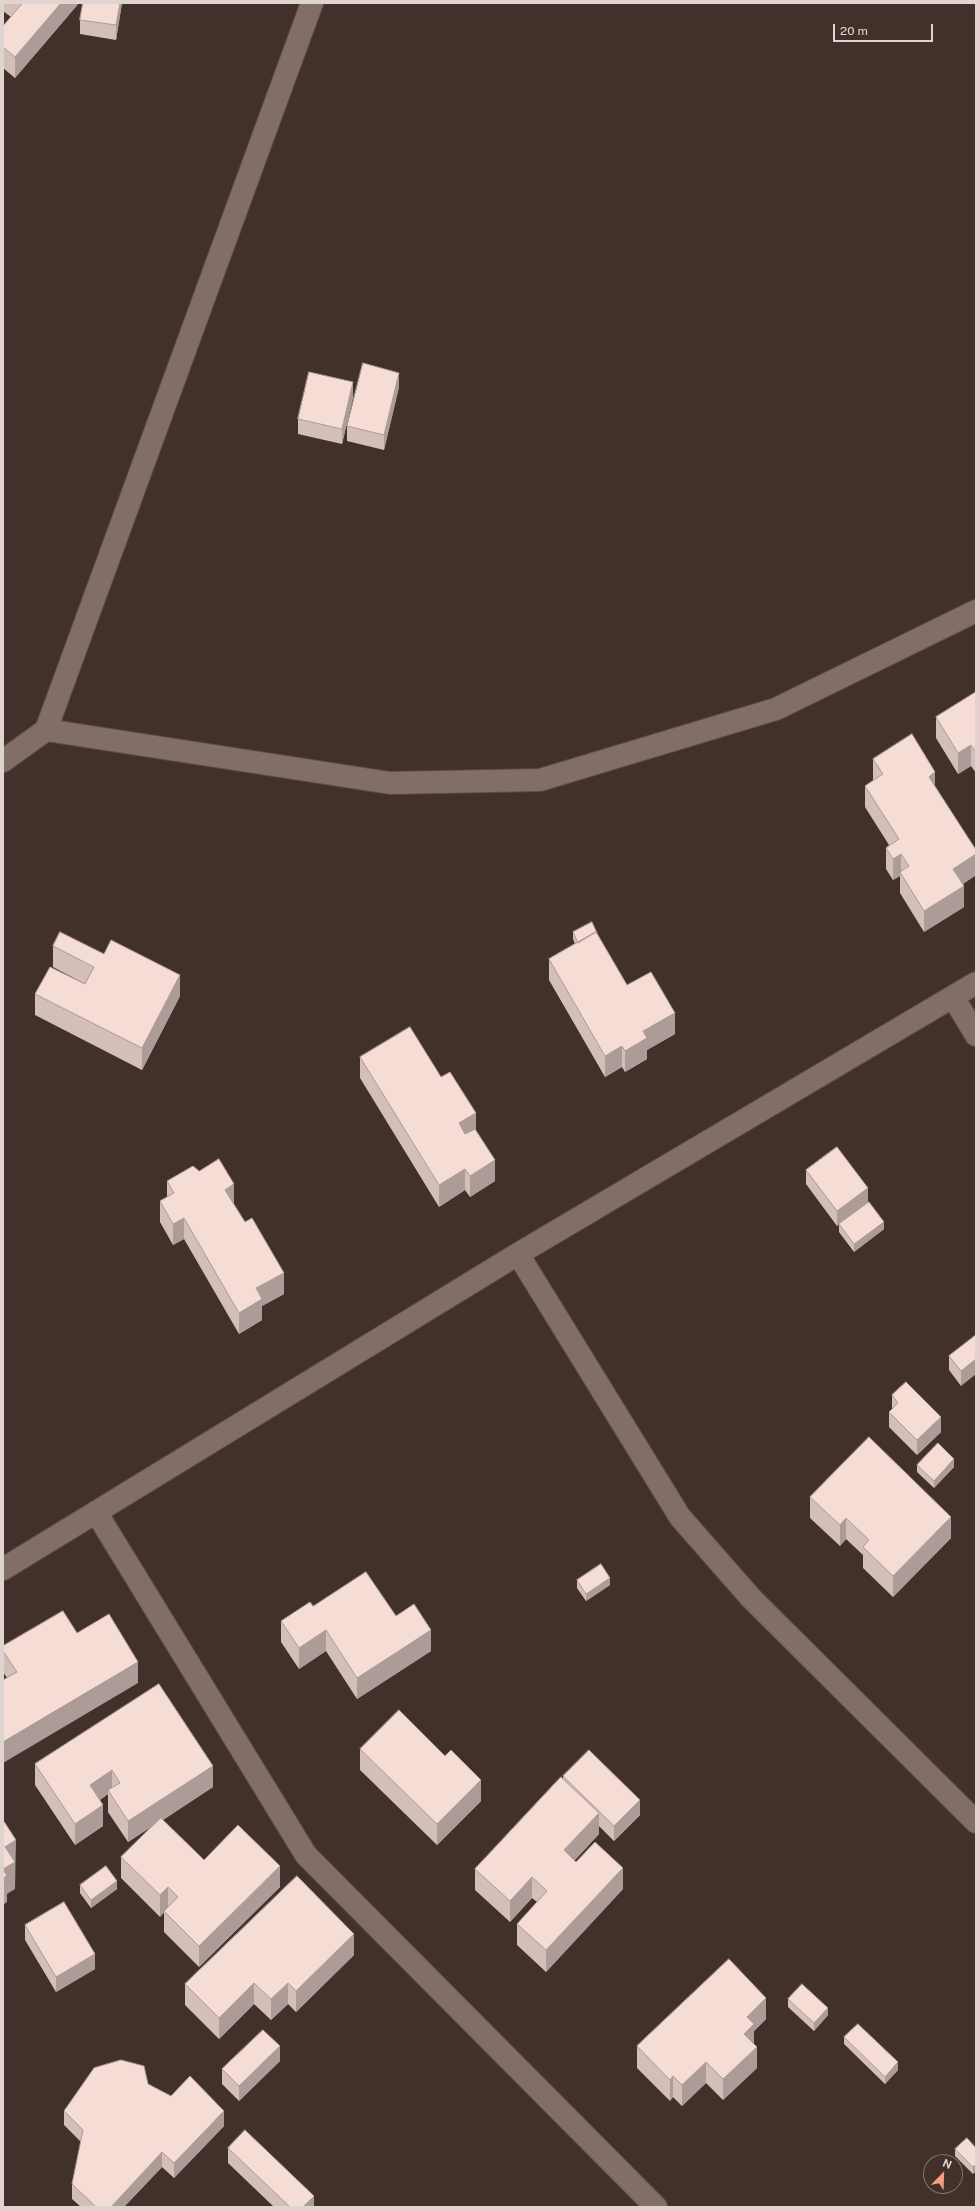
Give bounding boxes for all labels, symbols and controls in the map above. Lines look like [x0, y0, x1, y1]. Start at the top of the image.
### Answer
scale bar [835, 16, 935, 42]
text: 20 m [840, 24, 868, 38]
north arrow [923, 2154, 963, 2194]
text: N [941, 2157, 954, 2171]

